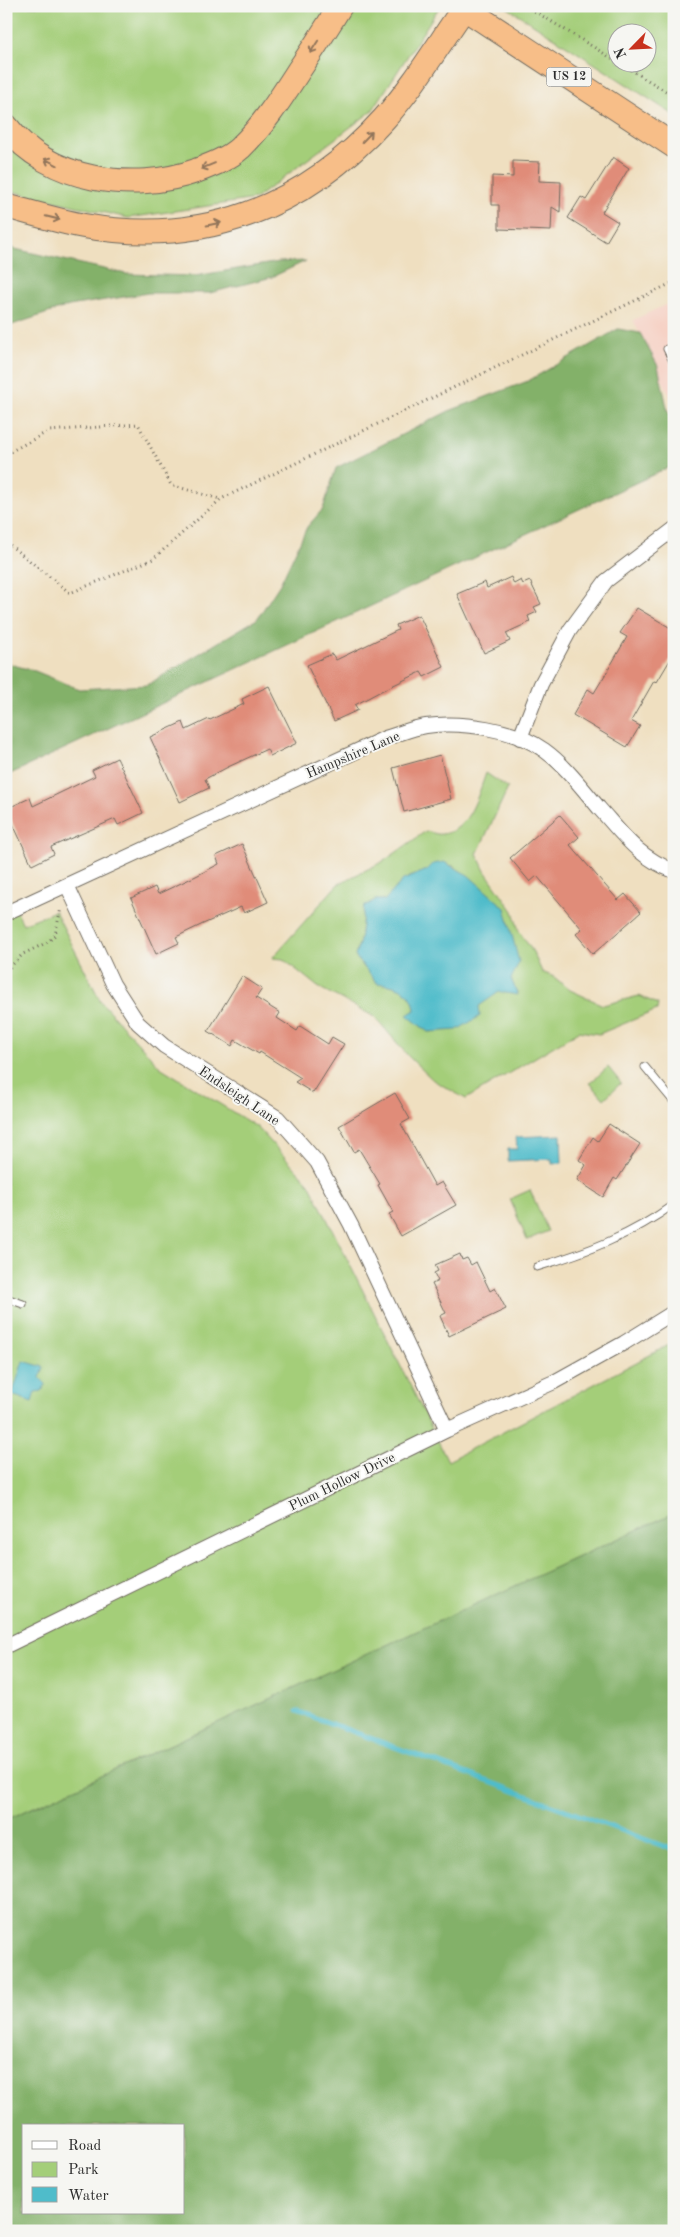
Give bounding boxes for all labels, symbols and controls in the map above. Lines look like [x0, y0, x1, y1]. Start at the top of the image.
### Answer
north arrow [608, 22, 658, 72]
one-way arrow [309, 40, 319, 54]
text: N [612, 45, 630, 61]
road number: US 12 [546, 68, 592, 86]
one-way arrow [361, 130, 373, 143]
one-way arrow [44, 157, 59, 167]
one-way arrow [201, 162, 216, 172]
one-way arrow [45, 214, 61, 223]
one-way arrow [206, 219, 222, 228]
street label: Hampshire Lane [304, 729, 402, 781]
street label: Endsleigh Lane [196, 1064, 282, 1128]
street label: Plum Hollow Drive [287, 1450, 397, 1514]
legend [22, 2124, 185, 2214]
text: Road [68, 2139, 102, 2154]
text: Park [68, 2163, 99, 2178]
text: Water [68, 2189, 109, 2204]

